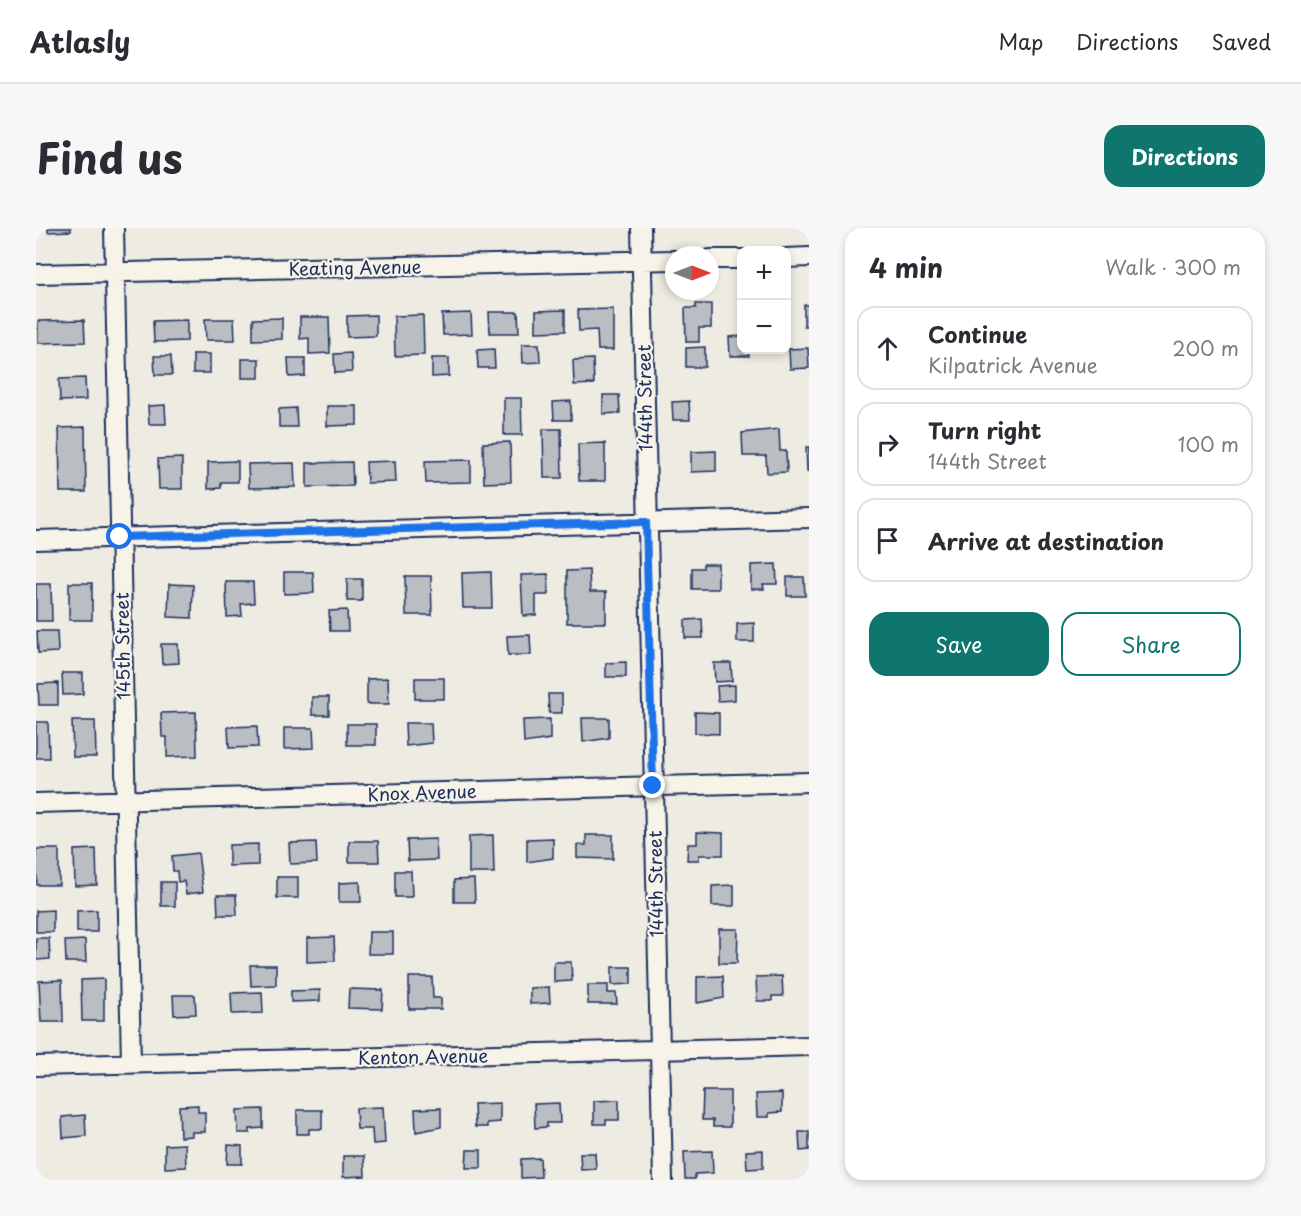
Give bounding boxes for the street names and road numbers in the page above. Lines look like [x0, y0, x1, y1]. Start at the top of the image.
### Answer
street label: Keating Avenue [288, 252, 422, 282]
street label: 144th Street [630, 344, 658, 452]
street label: 145th Street [108, 592, 136, 700]
street label: Knox Avenue [367, 777, 477, 807]
street label: 144th Street [641, 830, 669, 938]
street label: Kenton Avenue [358, 1041, 489, 1071]

